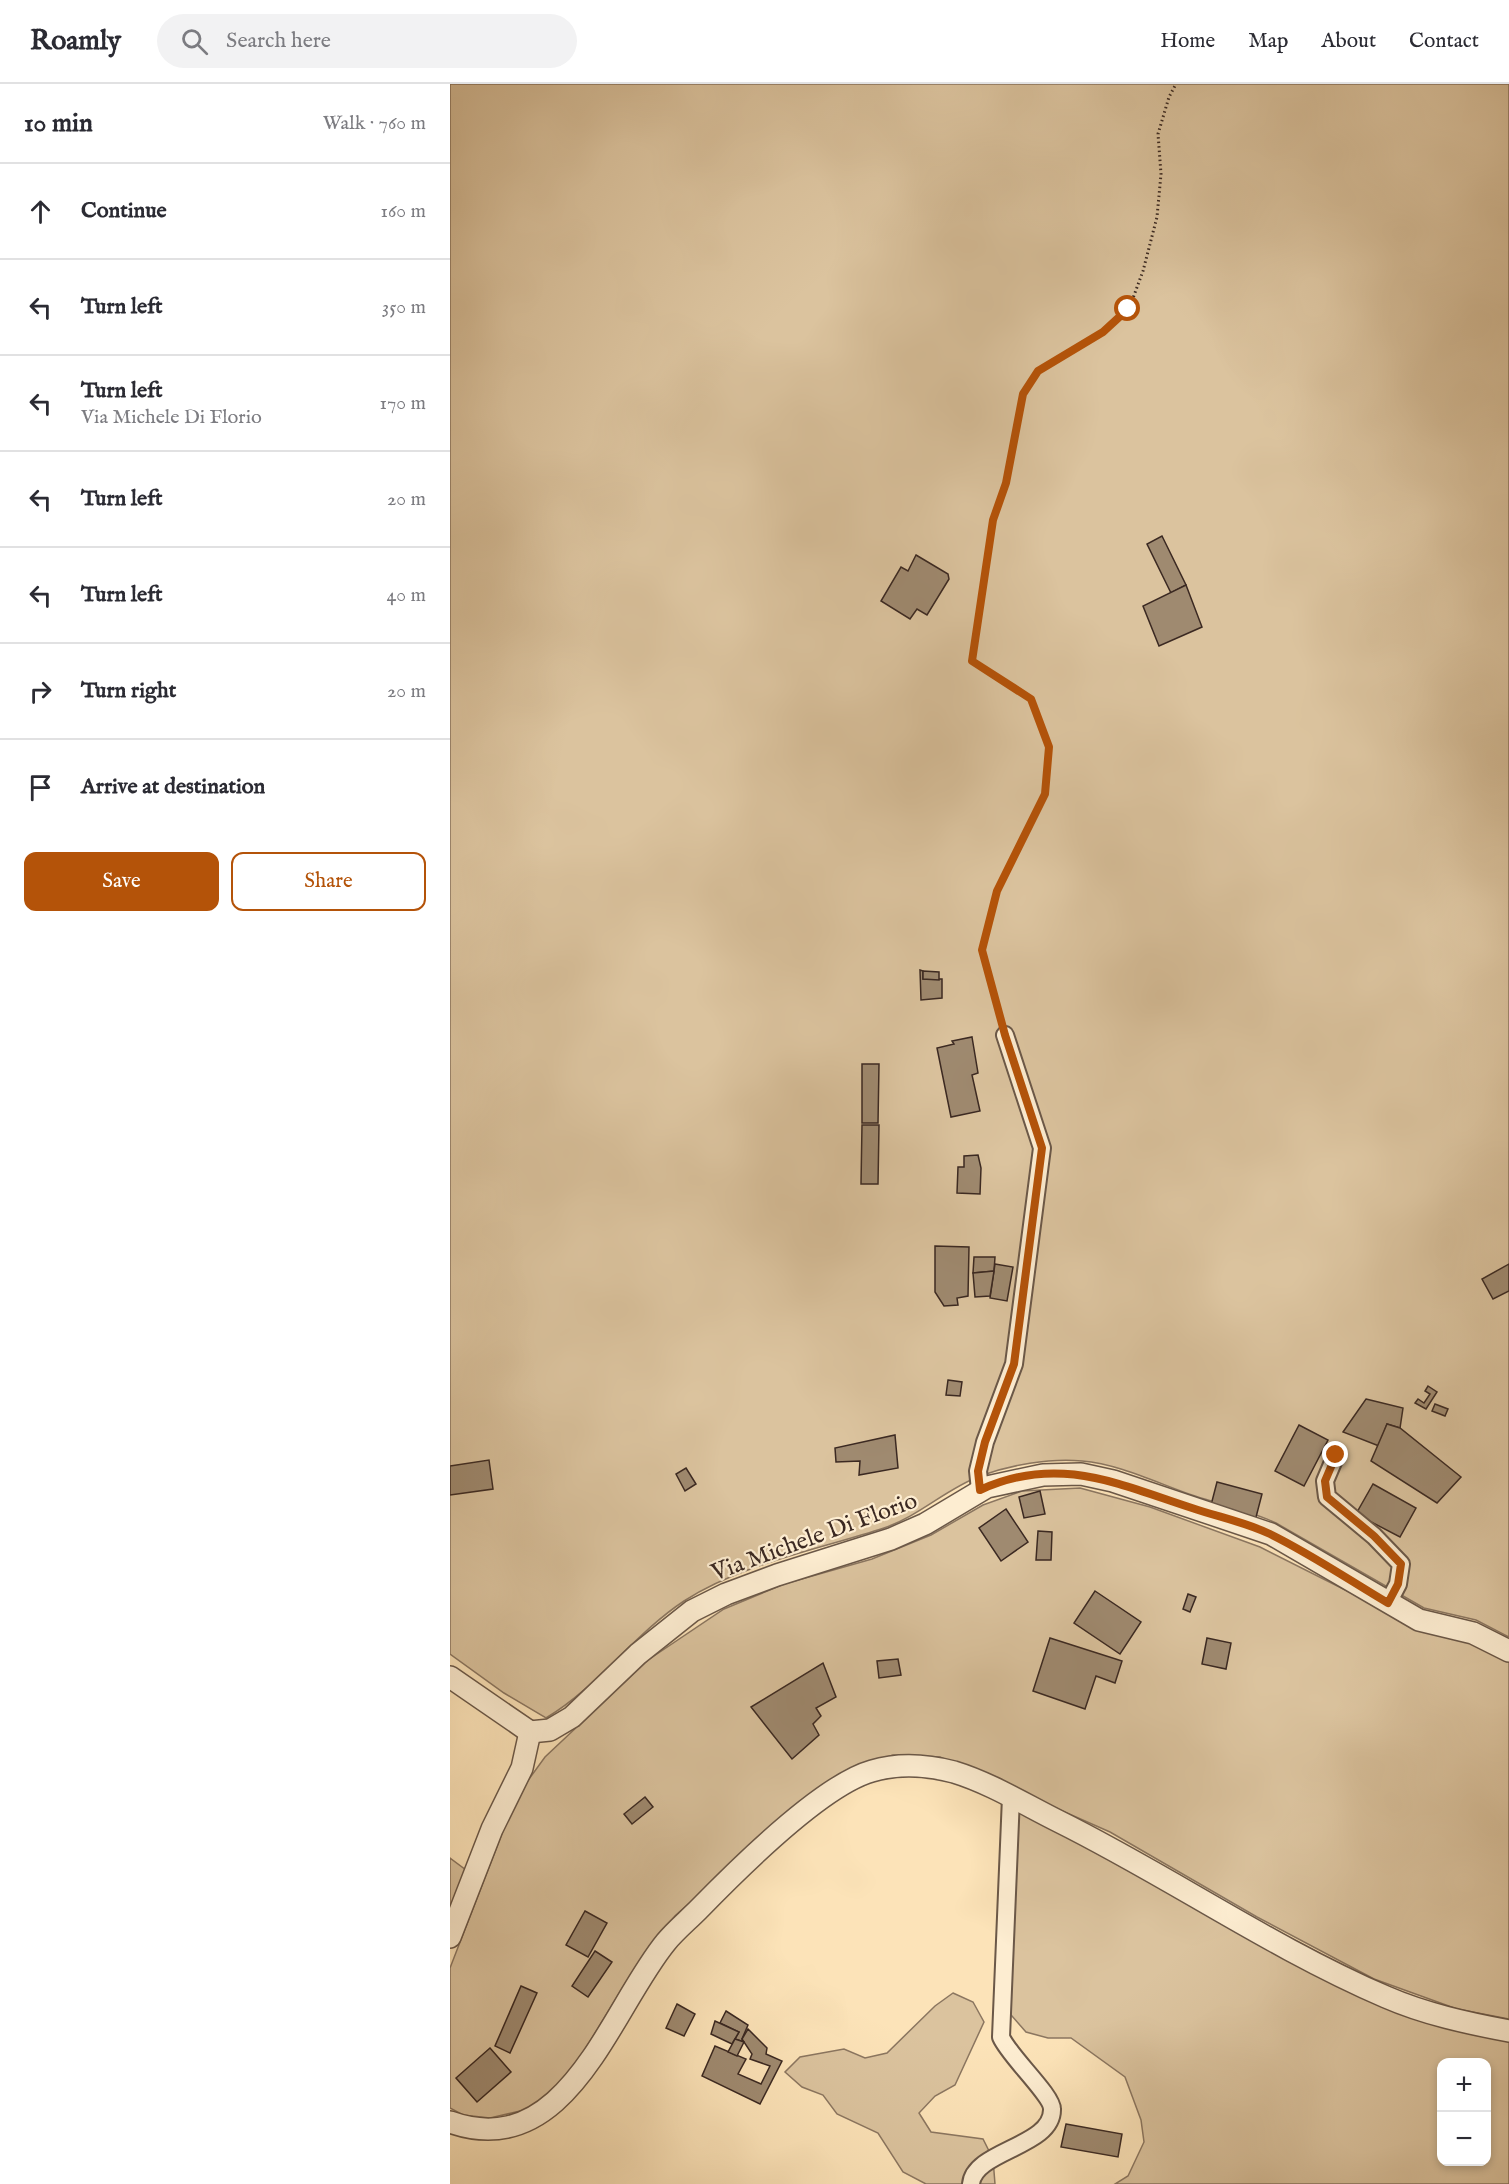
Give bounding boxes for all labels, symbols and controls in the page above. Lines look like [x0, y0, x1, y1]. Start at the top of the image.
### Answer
search box [157, 14, 577, 68]
text: Roamly [30, 24, 121, 59]
icon: search [178, 25, 211, 58]
text: Search here [226, 27, 331, 55]
text: Home [1160, 28, 1215, 55]
text: Map [1248, 28, 1288, 55]
text: About [1321, 28, 1376, 55]
text: Contact [1409, 28, 1479, 55]
text: 10 min [24, 107, 93, 140]
text: Walk · 760 m [323, 111, 426, 136]
icon: ahead [24, 195, 57, 228]
text: Continue [81, 197, 167, 225]
text: 160 m [380, 199, 426, 224]
icon: left [24, 291, 57, 324]
text: Turn left [81, 293, 163, 321]
text: 350 m [382, 295, 426, 320]
route start [1114, 295, 1140, 321]
text: Turn left [81, 377, 163, 405]
icon: left [24, 387, 57, 420]
text: 170 m [380, 391, 426, 416]
text: Via Michele Di Florio [81, 405, 262, 430]
icon: left [24, 483, 57, 516]
text: Turn left [81, 485, 163, 513]
text: 20 m [387, 487, 426, 512]
icon: left [24, 579, 57, 612]
text: Turn left [81, 581, 163, 609]
text: 40 m [387, 583, 426, 608]
icon: right [24, 675, 57, 708]
text: Turn right [81, 677, 176, 705]
text: 20 m [387, 679, 426, 704]
icon: arrive [24, 771, 57, 804]
text: Arrive at destination [81, 773, 265, 801]
button: Save [24, 852, 219, 911]
button: Share [231, 852, 426, 911]
route end [1322, 1441, 1348, 1467]
street label: Via Michele Di Florio [706, 1486, 922, 1589]
map controls [1437, 2058, 1491, 2166]
button: + [1437, 2058, 1491, 2112]
button: − [1437, 2112, 1491, 2166]

